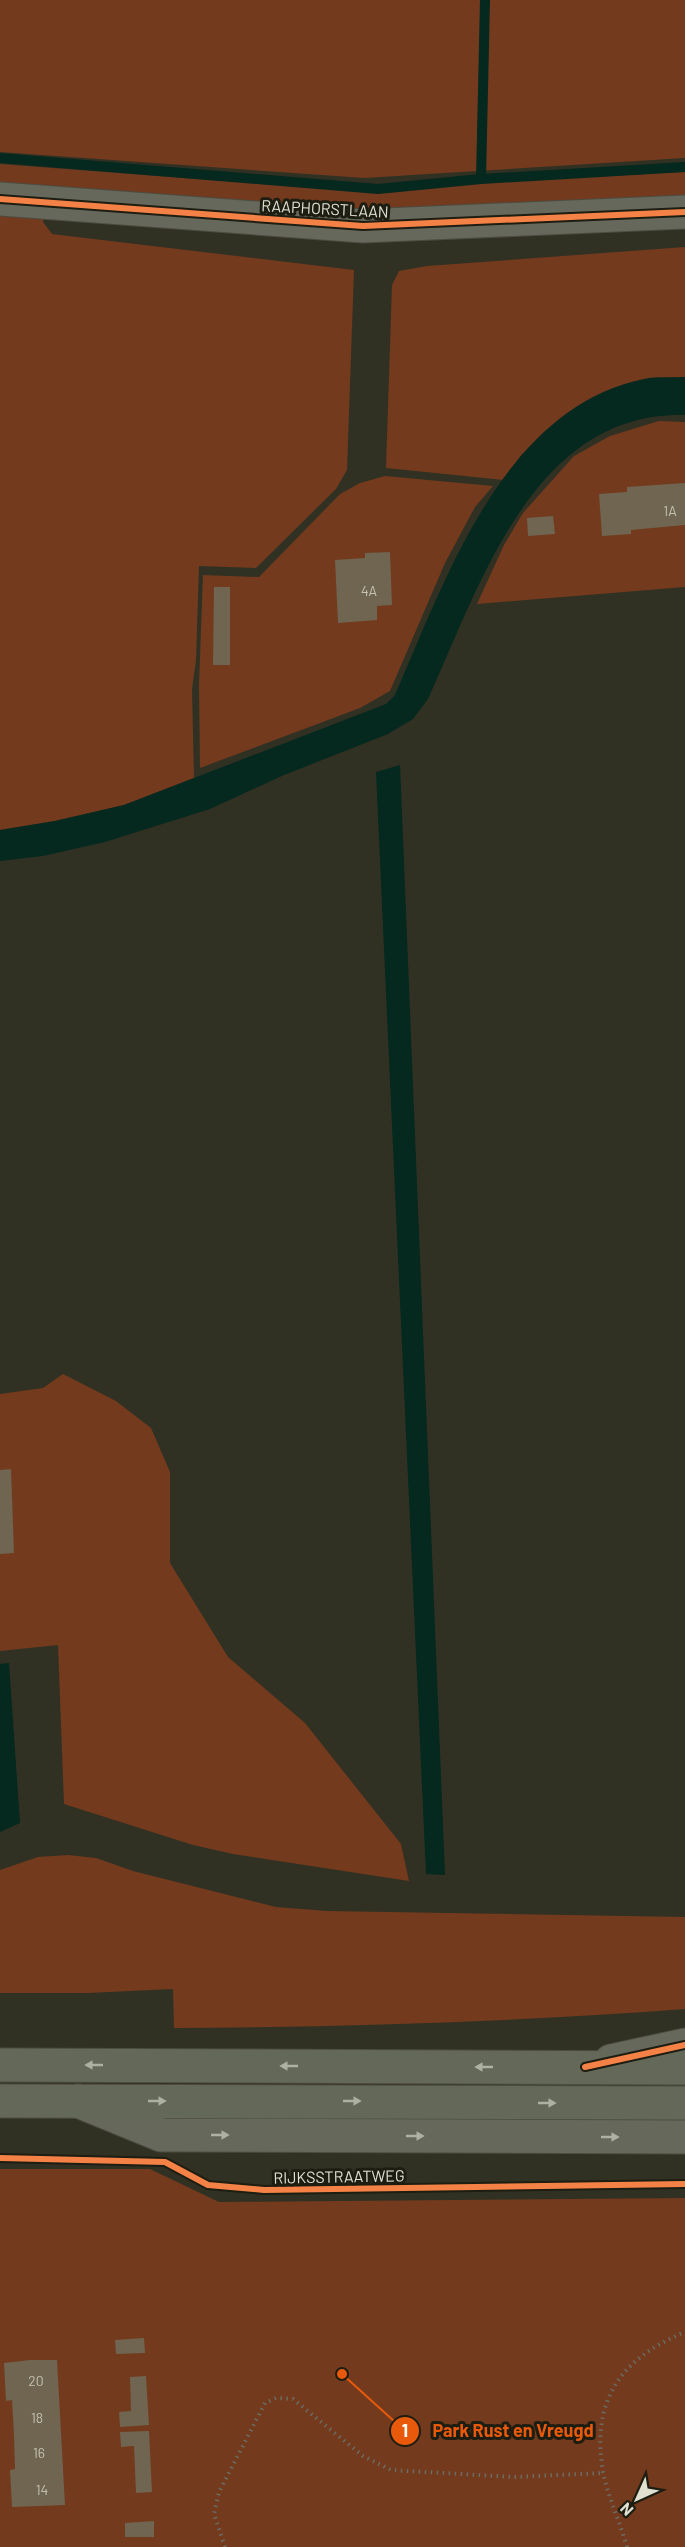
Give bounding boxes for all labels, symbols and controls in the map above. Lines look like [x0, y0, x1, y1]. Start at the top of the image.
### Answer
street label: RAAPHORSTLAAN [261, 195, 389, 221]
house number: 1A [663, 502, 677, 519]
house number: 4A [361, 582, 378, 599]
one-way arrow [85, 2060, 104, 2070]
one-way arrow [280, 2061, 299, 2071]
one-way arrow [475, 2062, 494, 2072]
one-way arrow [148, 2096, 167, 2106]
one-way arrow [343, 2096, 362, 2106]
one-way arrow [538, 2098, 557, 2108]
one-way arrow [210, 2130, 229, 2140]
one-way arrow [405, 2131, 424, 2141]
one-way arrow [600, 2132, 619, 2142]
street label: RIJKSSTRAATWEG [273, 2165, 405, 2187]
house number: 20 [28, 2372, 44, 2389]
house number: 18 [31, 2409, 43, 2426]
callout: Park Rust en Vreugd [390, 2413, 605, 2449]
text: 1 [402, 2419, 408, 2441]
text: Park Rust en Vreugd [432, 2419, 594, 2441]
house number: 16 [33, 2444, 45, 2461]
north arrow [607, 2469, 667, 2529]
house number: 14 [36, 2481, 48, 2498]
text: N [616, 2499, 637, 2520]

